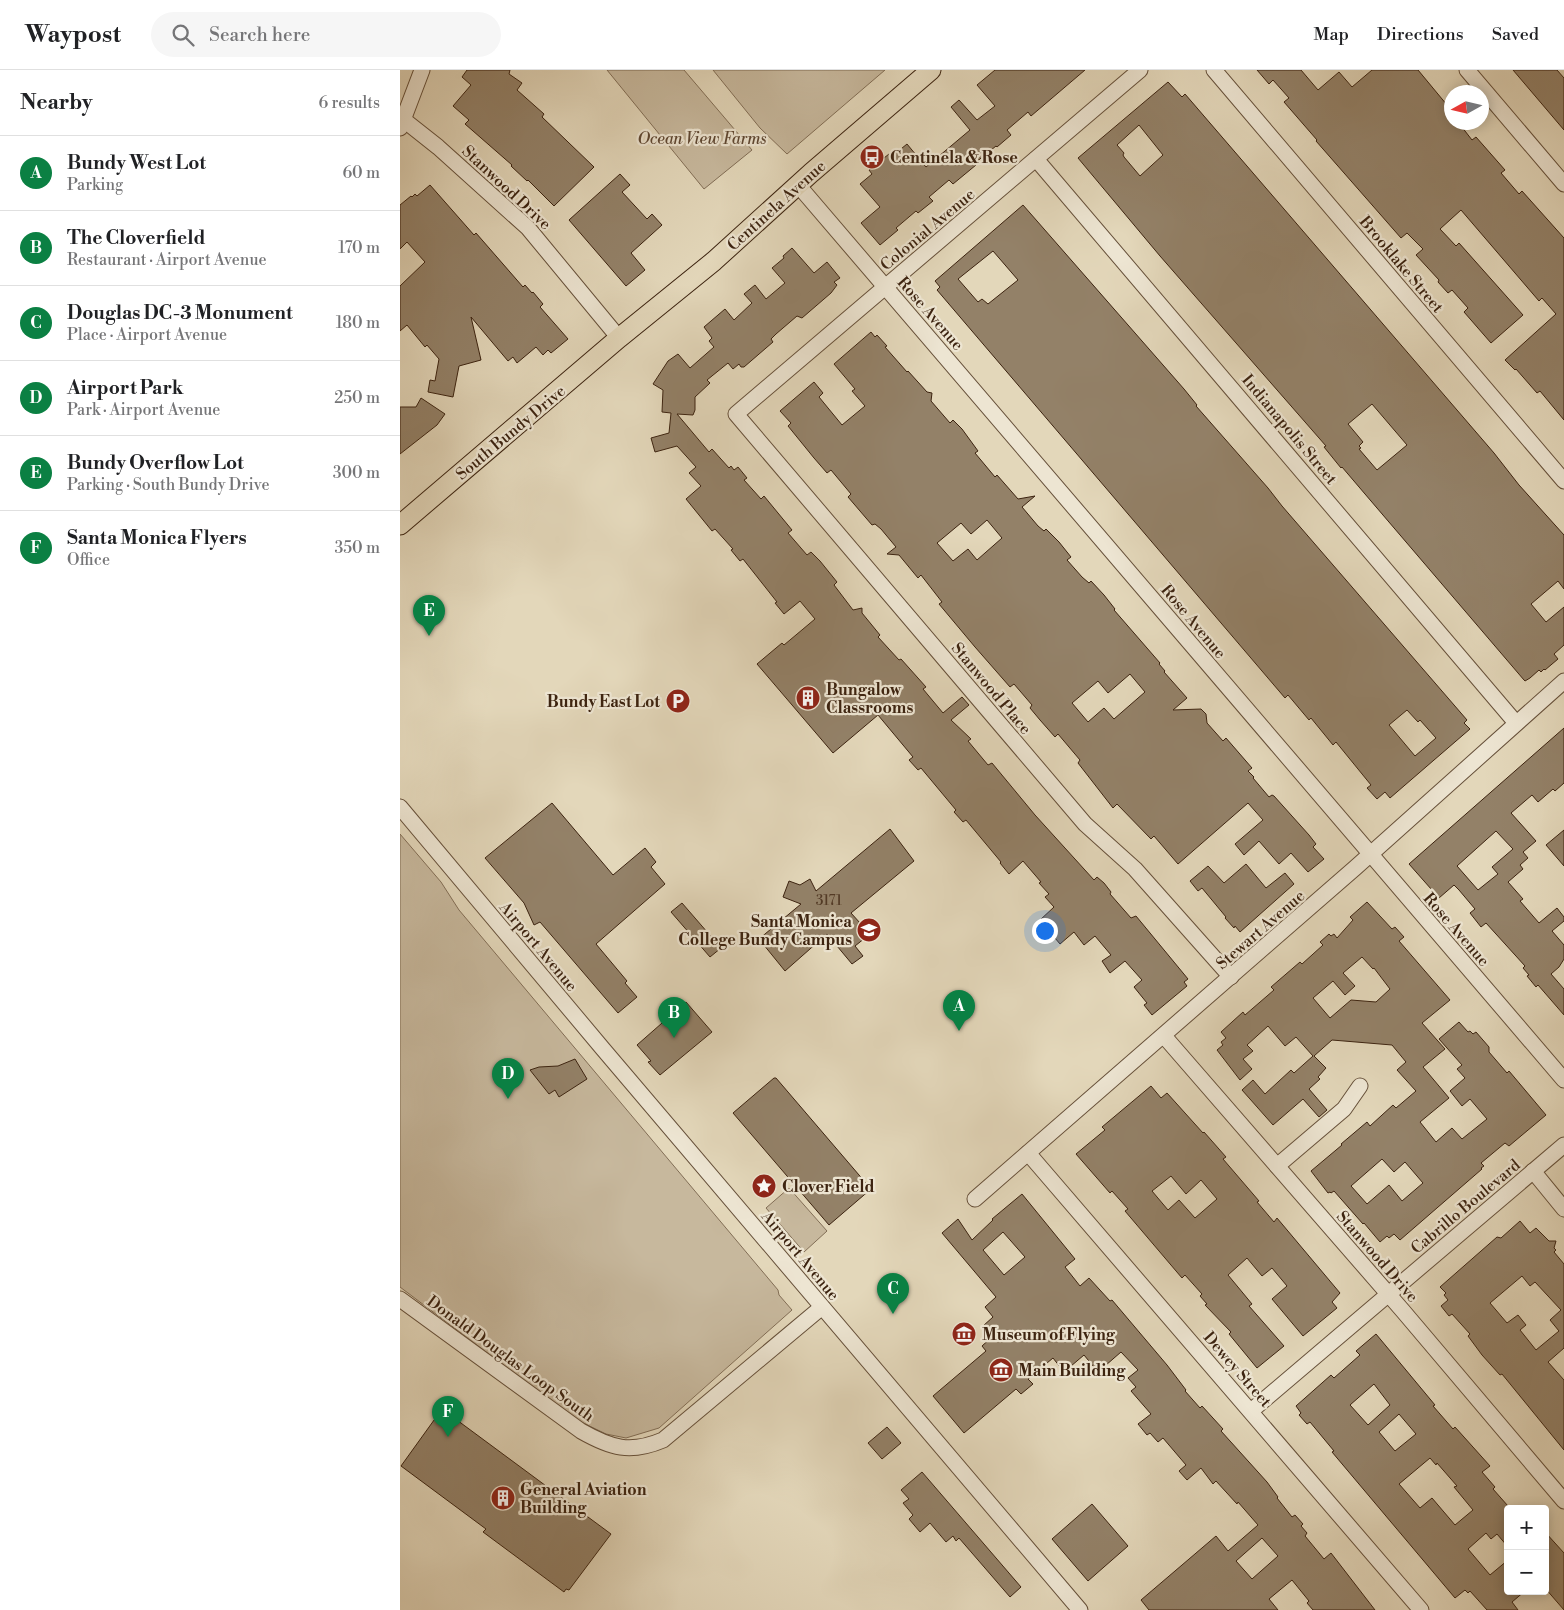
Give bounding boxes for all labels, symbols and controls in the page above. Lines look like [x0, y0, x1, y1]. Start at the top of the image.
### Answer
search box [151, 12, 501, 57]
text: Waypost [25, 20, 121, 50]
icon: search [169, 21, 197, 49]
text: Search here [209, 23, 310, 47]
text: Map [1313, 23, 1349, 46]
text: Directions [1377, 23, 1464, 46]
text: Saved [1492, 23, 1539, 46]
north arrow [1444, 85, 1489, 130]
text: Nearby [20, 90, 93, 116]
text: 6 results [319, 93, 380, 113]
park label: Ocean View Farms [637, 129, 767, 149]
street label: Stanwood Drive [458, 141, 555, 234]
bus stop icon: Centinela & Rose [859, 144, 885, 170]
place label: Centinela & Rose [890, 148, 1018, 168]
text: Bundy West Lot [67, 151, 206, 175]
street label: Centinela Avenue [723, 156, 830, 255]
text: A [30, 163, 42, 183]
text: 60 m [342, 163, 380, 183]
text: Parking [67, 175, 123, 195]
street label: Colonial Avenue [876, 184, 979, 275]
street label: Brooklake Street [1354, 211, 1448, 317]
text: The Cloverfield [67, 226, 205, 250]
text: B [30, 238, 42, 258]
text: 170 m [338, 238, 380, 258]
text: Restaurant · Airport Avenue [67, 250, 267, 270]
street label: Rose Avenue [893, 273, 968, 355]
text: Douglas DC-3 Monument [67, 301, 293, 325]
text: C [30, 313, 42, 333]
text: 180 m [336, 313, 380, 333]
text: Place · Airport Avenue [67, 325, 227, 345]
street label: Indianapolis Street [1237, 370, 1341, 489]
text: Airport Park [67, 376, 183, 400]
street label: South Bundy Drive [452, 381, 570, 484]
text: D [30, 388, 42, 408]
text: 250 m [334, 388, 380, 408]
text: Park · Airport Avenue [67, 400, 220, 420]
text: Bundy Overflow Lot [67, 451, 244, 475]
text: E [30, 463, 42, 483]
text: 300 m [333, 463, 380, 483]
text: Parking · South Bundy Drive [67, 475, 270, 495]
text: Santa Monica Flyers [67, 526, 247, 550]
text: F [30, 538, 42, 558]
text: 350 m [334, 538, 380, 558]
text: Office [67, 550, 110, 570]
street label: Rose Avenue [1156, 580, 1230, 663]
pin: E [413, 595, 445, 636]
street label: Stanwood Place [947, 639, 1035, 739]
place label: Bungalow Classrooms [826, 680, 913, 718]
building icon: Bungalow Classrooms [795, 685, 821, 711]
parking icon: Bundy East Lot [665, 688, 691, 714]
place label: Bundy East Lot [547, 692, 660, 712]
street label: Stewart Avenue [1212, 886, 1309, 974]
street label: Rose Avenue [1419, 889, 1494, 971]
house number: 3171 [816, 892, 842, 910]
street label: Airport Avenue [494, 897, 582, 996]
place label: Santa Monica College Bundy Campus [678, 912, 852, 950]
school or university icon: Santa Monica College Bundy Campus [856, 917, 882, 943]
your location [1032, 918, 1058, 944]
pin: A [943, 990, 975, 1031]
pin: B [658, 997, 690, 1038]
pin: D [492, 1058, 524, 1099]
street label: Cabrillo Boulevard [1407, 1155, 1524, 1258]
place icon: Clover Field [751, 1173, 777, 1199]
place label: Clover Field [782, 1177, 875, 1197]
street label: Airport Avenue [756, 1206, 844, 1305]
street label: Stanwood Drive [1332, 1207, 1422, 1307]
pin: C [877, 1273, 909, 1314]
street label: Donald Douglas Loop South [423, 1291, 598, 1427]
museum icon: Museum of Flying [951, 1321, 977, 1347]
place label: Museum of Flying [982, 1325, 1116, 1345]
street label: Dewey Street [1199, 1328, 1276, 1412]
museum icon: Main Building [988, 1357, 1014, 1383]
place label: Main Building [1018, 1361, 1126, 1381]
pin: F [432, 1396, 464, 1437]
place label: General Aviation Building [520, 1480, 647, 1518]
building icon: General Aviation Building [490, 1485, 516, 1511]
map controls [1504, 1505, 1549, 1595]
button: + [1504, 1505, 1549, 1550]
button: − [1504, 1550, 1549, 1595]

